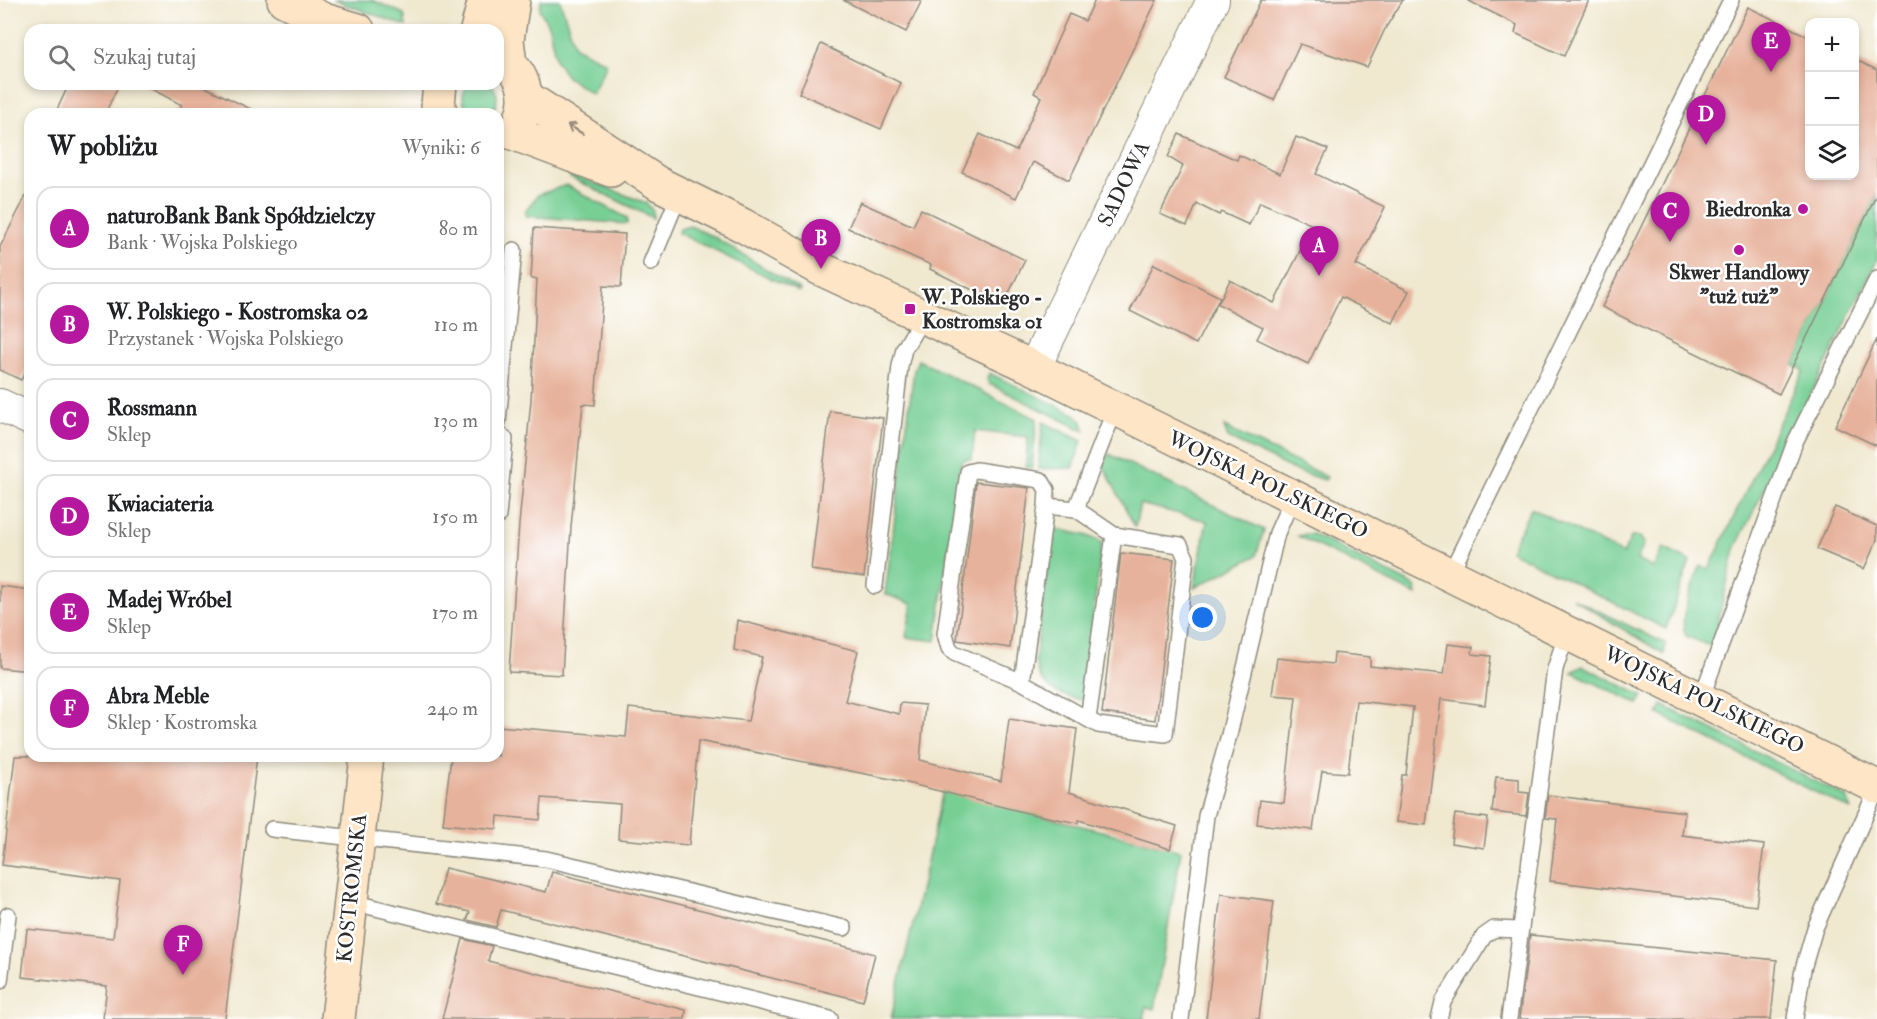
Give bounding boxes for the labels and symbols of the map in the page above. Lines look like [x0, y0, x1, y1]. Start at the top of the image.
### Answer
pin: E [1752, 22, 1790, 72]
pin: D [1686, 96, 1726, 145]
one-way arrow [567, 123, 584, 135]
street label: SADOWA [1092, 137, 1156, 231]
pin: C [1650, 192, 1690, 242]
place label: Biedronka [1706, 196, 1792, 223]
marker: Biedronka [1796, 202, 1810, 216]
pin: B [802, 220, 840, 269]
pin: A [1300, 226, 1338, 276]
marker: Skwer Handlowy "tuż tuż" [1732, 243, 1746, 257]
place label: Skwer Handlowy "tuż tuż" [1669, 259, 1810, 310]
place label: W. Polskiego - Kostromska 01 [921, 284, 1043, 335]
marker: W. Polskiego - Kostromska 01 [903, 302, 917, 316]
street label: WOJSKA POLSKIEGO [1163, 424, 1373, 545]
your location [1188, 603, 1217, 632]
street label: WOJSKA POLSKIEGO [1599, 639, 1809, 760]
street label: KOSTROMSKA [331, 812, 373, 964]
pin: F [164, 926, 202, 975]

